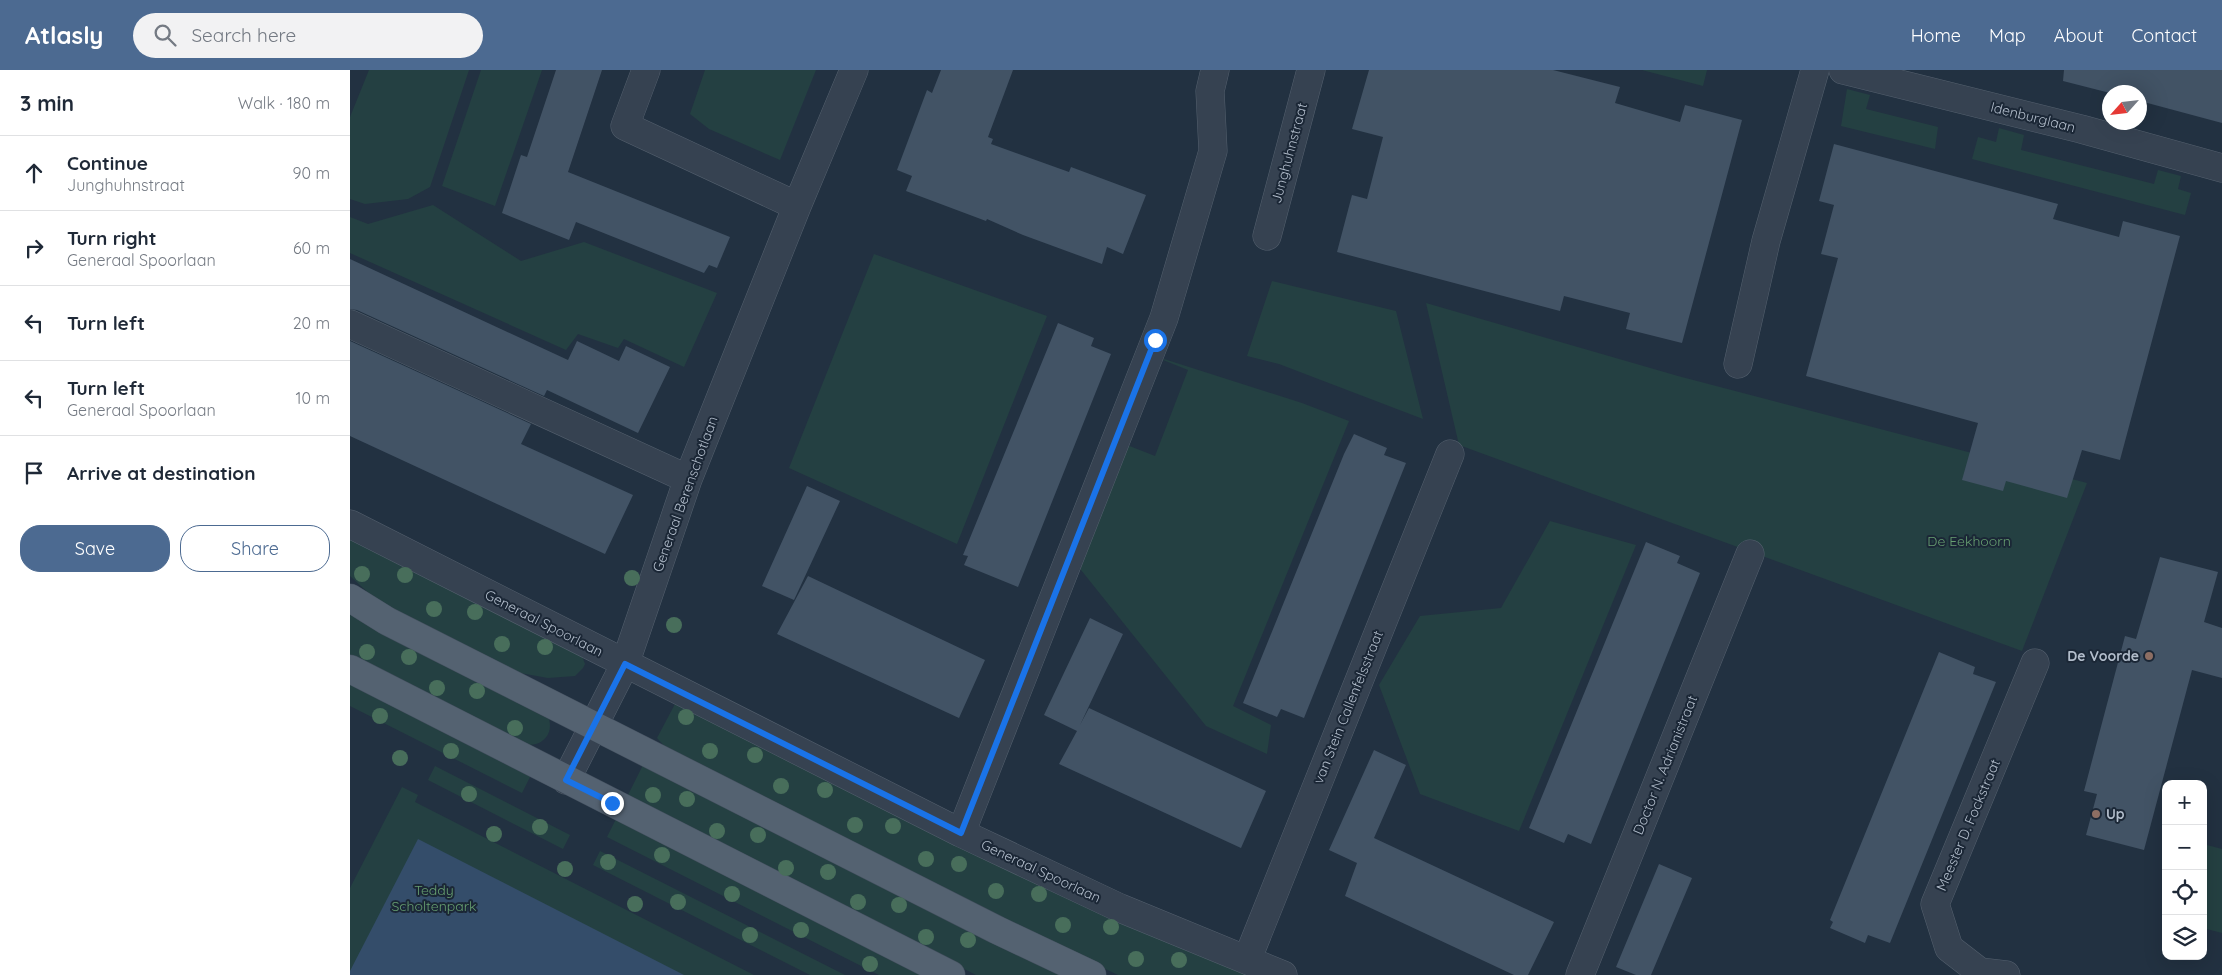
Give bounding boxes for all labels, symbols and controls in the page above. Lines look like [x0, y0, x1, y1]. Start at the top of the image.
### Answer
search box [133, 13, 483, 58]
text: Atlasly [25, 20, 103, 50]
icon: search [151, 21, 179, 49]
text: Search here [191, 23, 296, 47]
text: Home [1911, 24, 1961, 47]
text: Map [1989, 24, 2026, 47]
text: About [2054, 24, 2104, 47]
text: Contact [2132, 24, 2197, 47]
north arrow [2102, 85, 2147, 130]
text: 3 min [20, 90, 74, 116]
text: Walk · 180 m [238, 93, 330, 113]
street label: Idenburglaan [1989, 98, 2077, 136]
street label: Junghuhnstraat [1267, 101, 1311, 205]
text: Continue [67, 151, 148, 175]
icon: ahead [20, 159, 48, 187]
text: 90 m [293, 163, 330, 183]
text: Junghuhnstraat [67, 175, 185, 195]
text: Turn right [67, 226, 156, 250]
icon: right [20, 234, 48, 262]
text: 60 m [293, 238, 330, 258]
text: Generaal Spoorlaan [67, 250, 216, 270]
icon: left [20, 309, 48, 337]
text: Turn left [67, 311, 145, 335]
text: 20 m [293, 313, 330, 333]
route start [1144, 329, 1167, 352]
text: Turn left [67, 376, 145, 400]
icon: left [20, 384, 48, 412]
text: 10 m [296, 388, 330, 408]
text: Generaal Spoorlaan [67, 400, 216, 420]
street label: Generaal Berenschotlaan [648, 414, 722, 574]
icon: arrive [20, 459, 48, 487]
text: Arrive at destination [67, 461, 256, 485]
button: Save [20, 525, 170, 572]
button: Share [180, 525, 330, 572]
park label: De Eekhoorn [1927, 532, 2011, 550]
street label: Generaal Spoorlaan [482, 585, 606, 661]
street label: van Stein Callenfelsstraat [1309, 628, 1387, 786]
place label: De Voorde [2067, 647, 2139, 665]
marker: De Voorde [2143, 650, 2155, 662]
street label: Doctor N. Adrianistraat [1629, 692, 1701, 837]
street label: Meester D. Fockstraat [1932, 756, 2004, 894]
map controls [2162, 780, 2207, 960]
button: + [2162, 780, 2207, 825]
route end [601, 792, 624, 815]
place label: Up [2106, 805, 2125, 823]
marker: Up [2090, 808, 2102, 820]
button: − [2162, 825, 2207, 870]
street label: Generaal Spoorlaan [978, 835, 1104, 907]
button: locate [2162, 870, 2207, 915]
park label: Teddy Scholtenpark [391, 881, 477, 915]
button: layers [2162, 915, 2207, 960]

